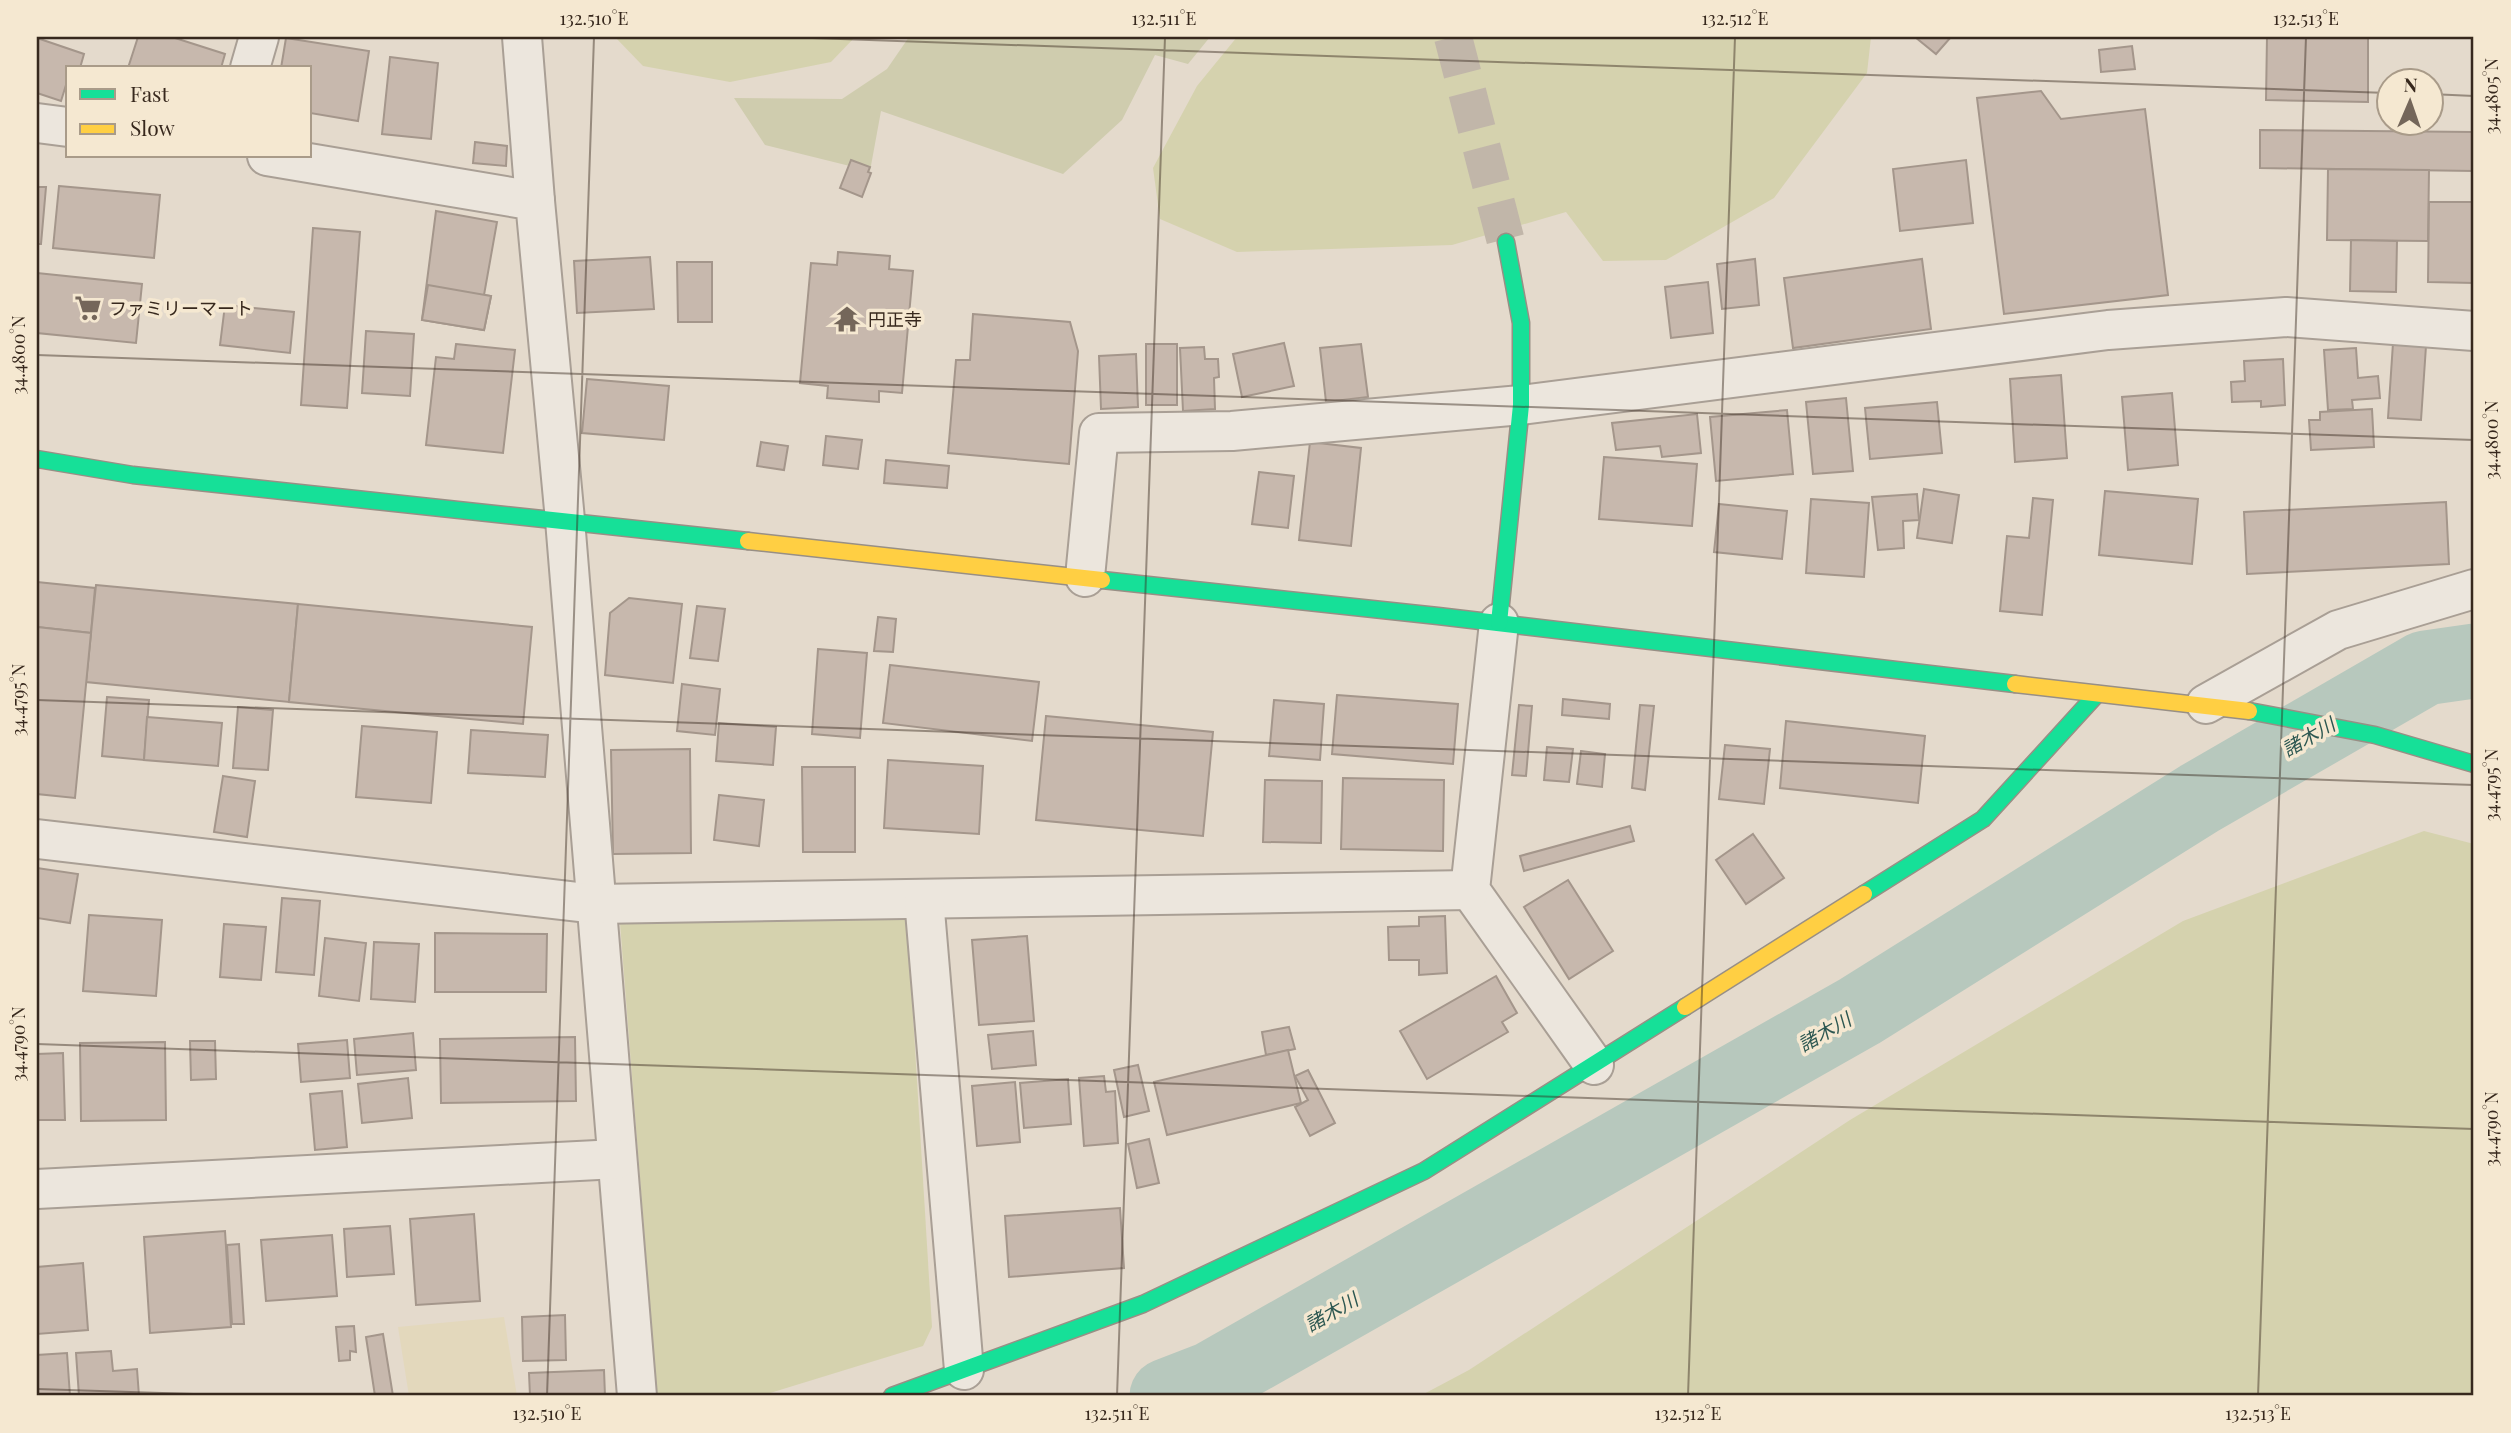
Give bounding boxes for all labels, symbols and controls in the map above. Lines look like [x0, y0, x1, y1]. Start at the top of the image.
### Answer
text: 132.510°E [560, 6, 629, 30]
text: 132.511°E [1131, 6, 1197, 30]
text: 132.512°E [1702, 6, 1769, 30]
text: 132.513°E [2273, 6, 2339, 30]
text: 34.4805°N [2479, 57, 2503, 134]
legend [66, 66, 312, 158]
north arrow [2374, 66, 2444, 136]
text: N [2403, 71, 2418, 97]
text: Fast [130, 79, 169, 107]
text: Slow [130, 113, 175, 141]
supermarket icon: ファミリーマート [73, 293, 103, 323]
place label: ファミリーマート [109, 296, 253, 320]
temple icon: 円正寺 [832, 304, 862, 334]
place label: 円正寺 [868, 307, 922, 331]
text: 34.4800°N [6, 315, 30, 395]
text: 34.4800°N [2479, 400, 2503, 480]
text: 34.4795°N [6, 663, 30, 736]
water label: 諸木川 [2277, 709, 2341, 762]
text: 34.4795°N [2479, 748, 2503, 821]
water label: 諸木川 [1793, 1004, 1857, 1057]
text: 34.4790°N [6, 1006, 30, 1082]
text: 34.4790°N [2479, 1091, 2503, 1167]
water label: 諸木川 [1300, 1284, 1364, 1337]
text: 132.510°E [513, 1401, 582, 1425]
text: 132.511°E [1084, 1401, 1150, 1425]
text: 132.512°E [1655, 1401, 1722, 1425]
text: 132.513°E [2225, 1401, 2291, 1425]

